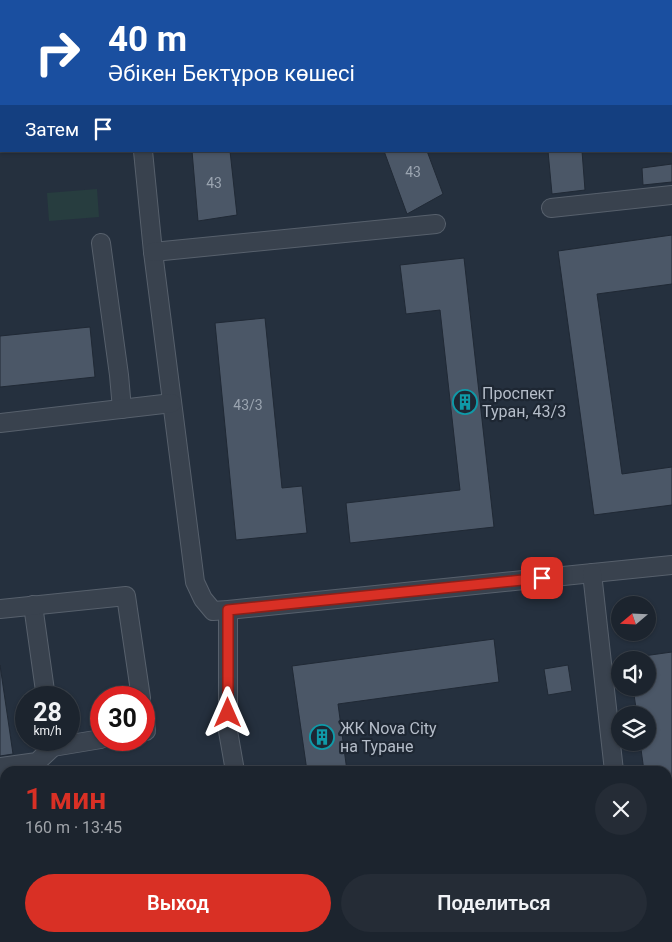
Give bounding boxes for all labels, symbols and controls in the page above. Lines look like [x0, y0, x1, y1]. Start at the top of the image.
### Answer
text: 40 m [108, 19, 187, 60]
icon: right [25, 20, 90, 85]
text: Әбікен Бектұров көшесі [108, 61, 355, 86]
icon: arrive [89, 115, 117, 143]
text: Затем [25, 118, 79, 141]
house number: 43 [405, 164, 421, 180]
house number: 43 [206, 175, 222, 191]
place label: Проспект Туран, 43/3 [482, 384, 566, 421]
building icon: Проспект Туран, 43/3 [452, 389, 478, 415]
house number: 43/3 [233, 397, 263, 413]
pin [521, 557, 563, 599]
icon: arrive [528, 564, 556, 592]
north arrow [611, 596, 656, 641]
map controls [611, 596, 656, 751]
button: sound [611, 651, 656, 696]
speed limit sign: 30 [90, 686, 155, 751]
position arrow [201, 686, 253, 738]
text: 28 [33, 698, 62, 727]
button: layers [611, 706, 656, 751]
place label: ЖК Nova City на Туране [340, 719, 437, 756]
text: km/h [33, 724, 62, 738]
building icon: ЖК Nova City на Туране [309, 724, 335, 750]
text: 1 мин [25, 781, 106, 816]
button: close [595, 783, 647, 835]
text: 160 m · 13:45 [25, 818, 122, 837]
button: Выход [25, 874, 331, 932]
button: Поделиться [341, 874, 647, 932]

